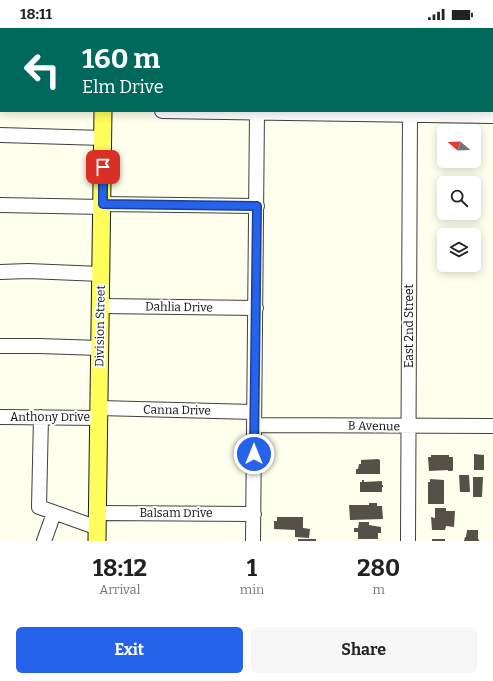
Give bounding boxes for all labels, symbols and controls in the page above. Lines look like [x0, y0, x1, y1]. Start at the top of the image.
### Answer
text: 18:11 [20, 5, 52, 23]
text: 160 m [82, 42, 160, 75]
icon: left [16, 44, 68, 96]
text: Elm Drive [82, 76, 164, 98]
north arrow [437, 124, 481, 168]
map controls [437, 124, 481, 272]
pin [86, 150, 120, 184]
icon: arrive [92, 156, 114, 178]
button: search [437, 176, 481, 220]
button: layers [437, 228, 481, 272]
street label: East 2nd Street [402, 283, 416, 368]
street label: Division Street [92, 284, 108, 367]
street label: Dahlia Drive [145, 299, 213, 315]
street label: Canna Drive [143, 402, 211, 418]
street label: Anthony Drive [10, 410, 90, 424]
street label: B Avenue [348, 419, 400, 433]
position arrow [233, 433, 275, 475]
street label: Balsam Drive [139, 506, 213, 520]
text: 18:12 [93, 554, 147, 582]
text: 1 [247, 554, 257, 582]
text: 280 [357, 554, 400, 582]
text: Arrival [99, 582, 140, 597]
text: min [240, 582, 264, 597]
text: m [372, 582, 385, 597]
button: Exit [16, 627, 243, 673]
button: Share [251, 627, 477, 673]

